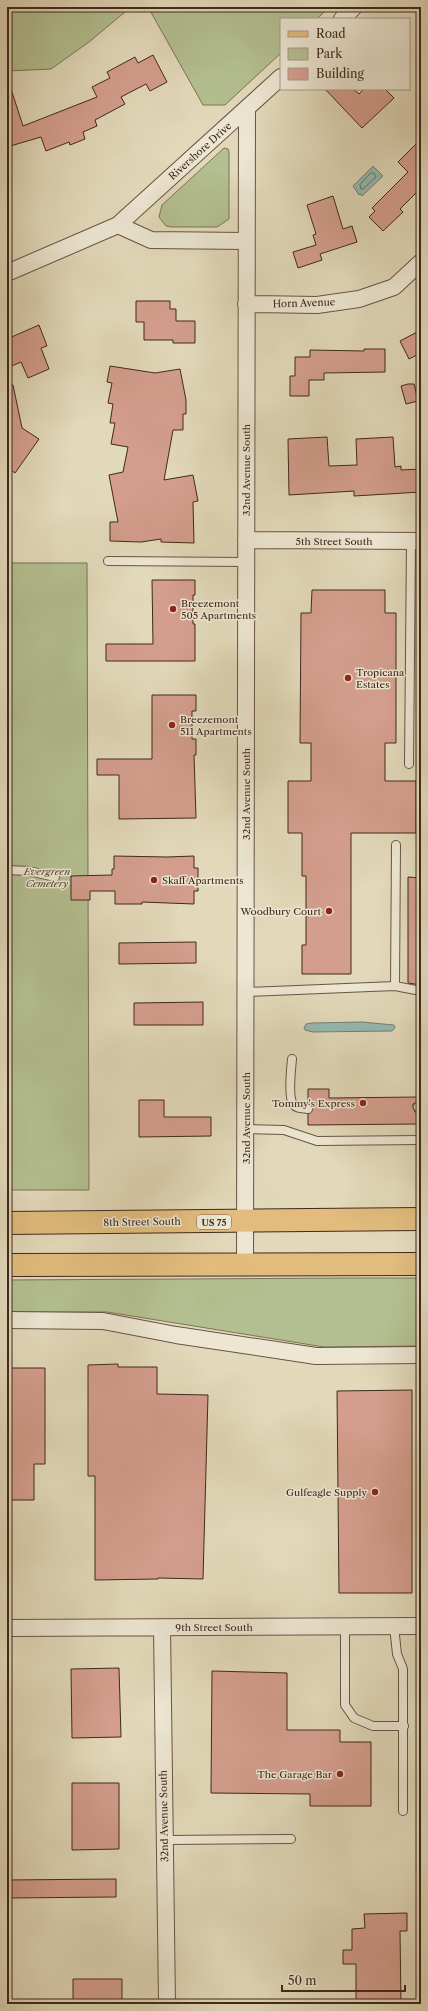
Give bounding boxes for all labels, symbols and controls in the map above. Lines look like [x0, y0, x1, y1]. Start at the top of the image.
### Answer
legend [280, 18, 410, 90]
text: Road [316, 26, 346, 41]
text: Park [316, 46, 343, 61]
text: Building [316, 66, 364, 81]
street label: Rivershore Drive [166, 119, 234, 183]
street label: Horn Avenue [272, 295, 336, 311]
street label: 32nd Avenue South [240, 423, 253, 516]
street label: 5th Street South [296, 535, 373, 548]
place label: Breezemont 505 Apartments [181, 597, 256, 622]
marker: Breezemont 505 Apartments [168, 604, 178, 614]
place label: Tropicana Estates [356, 666, 405, 691]
marker: Tropicana Estates [343, 673, 353, 683]
place label: Breezemont 511 Apartments [180, 713, 252, 738]
marker: Breezemont 511 Apartments [167, 720, 177, 730]
street label: 32nd Avenue South [240, 747, 253, 840]
park label: Evergreen Cemetery [23, 865, 70, 890]
place label: Skaff Apartments [162, 874, 244, 887]
marker: Skaff Apartments [149, 875, 159, 885]
place label: Woodbury Court [239, 905, 321, 918]
marker: Woodbury Court [324, 906, 334, 916]
street label: 32nd Avenue South [240, 1071, 253, 1164]
place label: Tommy's Express [272, 1097, 355, 1110]
marker: Tommy's Express [358, 1098, 368, 1108]
street label: 8th Street South [103, 1215, 182, 1229]
road number: US 75 [197, 1215, 231, 1229]
place label: Gulfeagle Supply [286, 1486, 367, 1499]
marker: Gulfeagle Supply [370, 1487, 380, 1497]
street label: 9th Street South [175, 1621, 253, 1634]
place label: The Garage Bar [257, 1768, 333, 1781]
street label: 32nd Avenue South [157, 1769, 171, 1862]
marker: The Garage Bar [335, 1769, 345, 1779]
scale bar [282, 1967, 405, 1993]
text: 50 m [288, 1973, 317, 1988]

